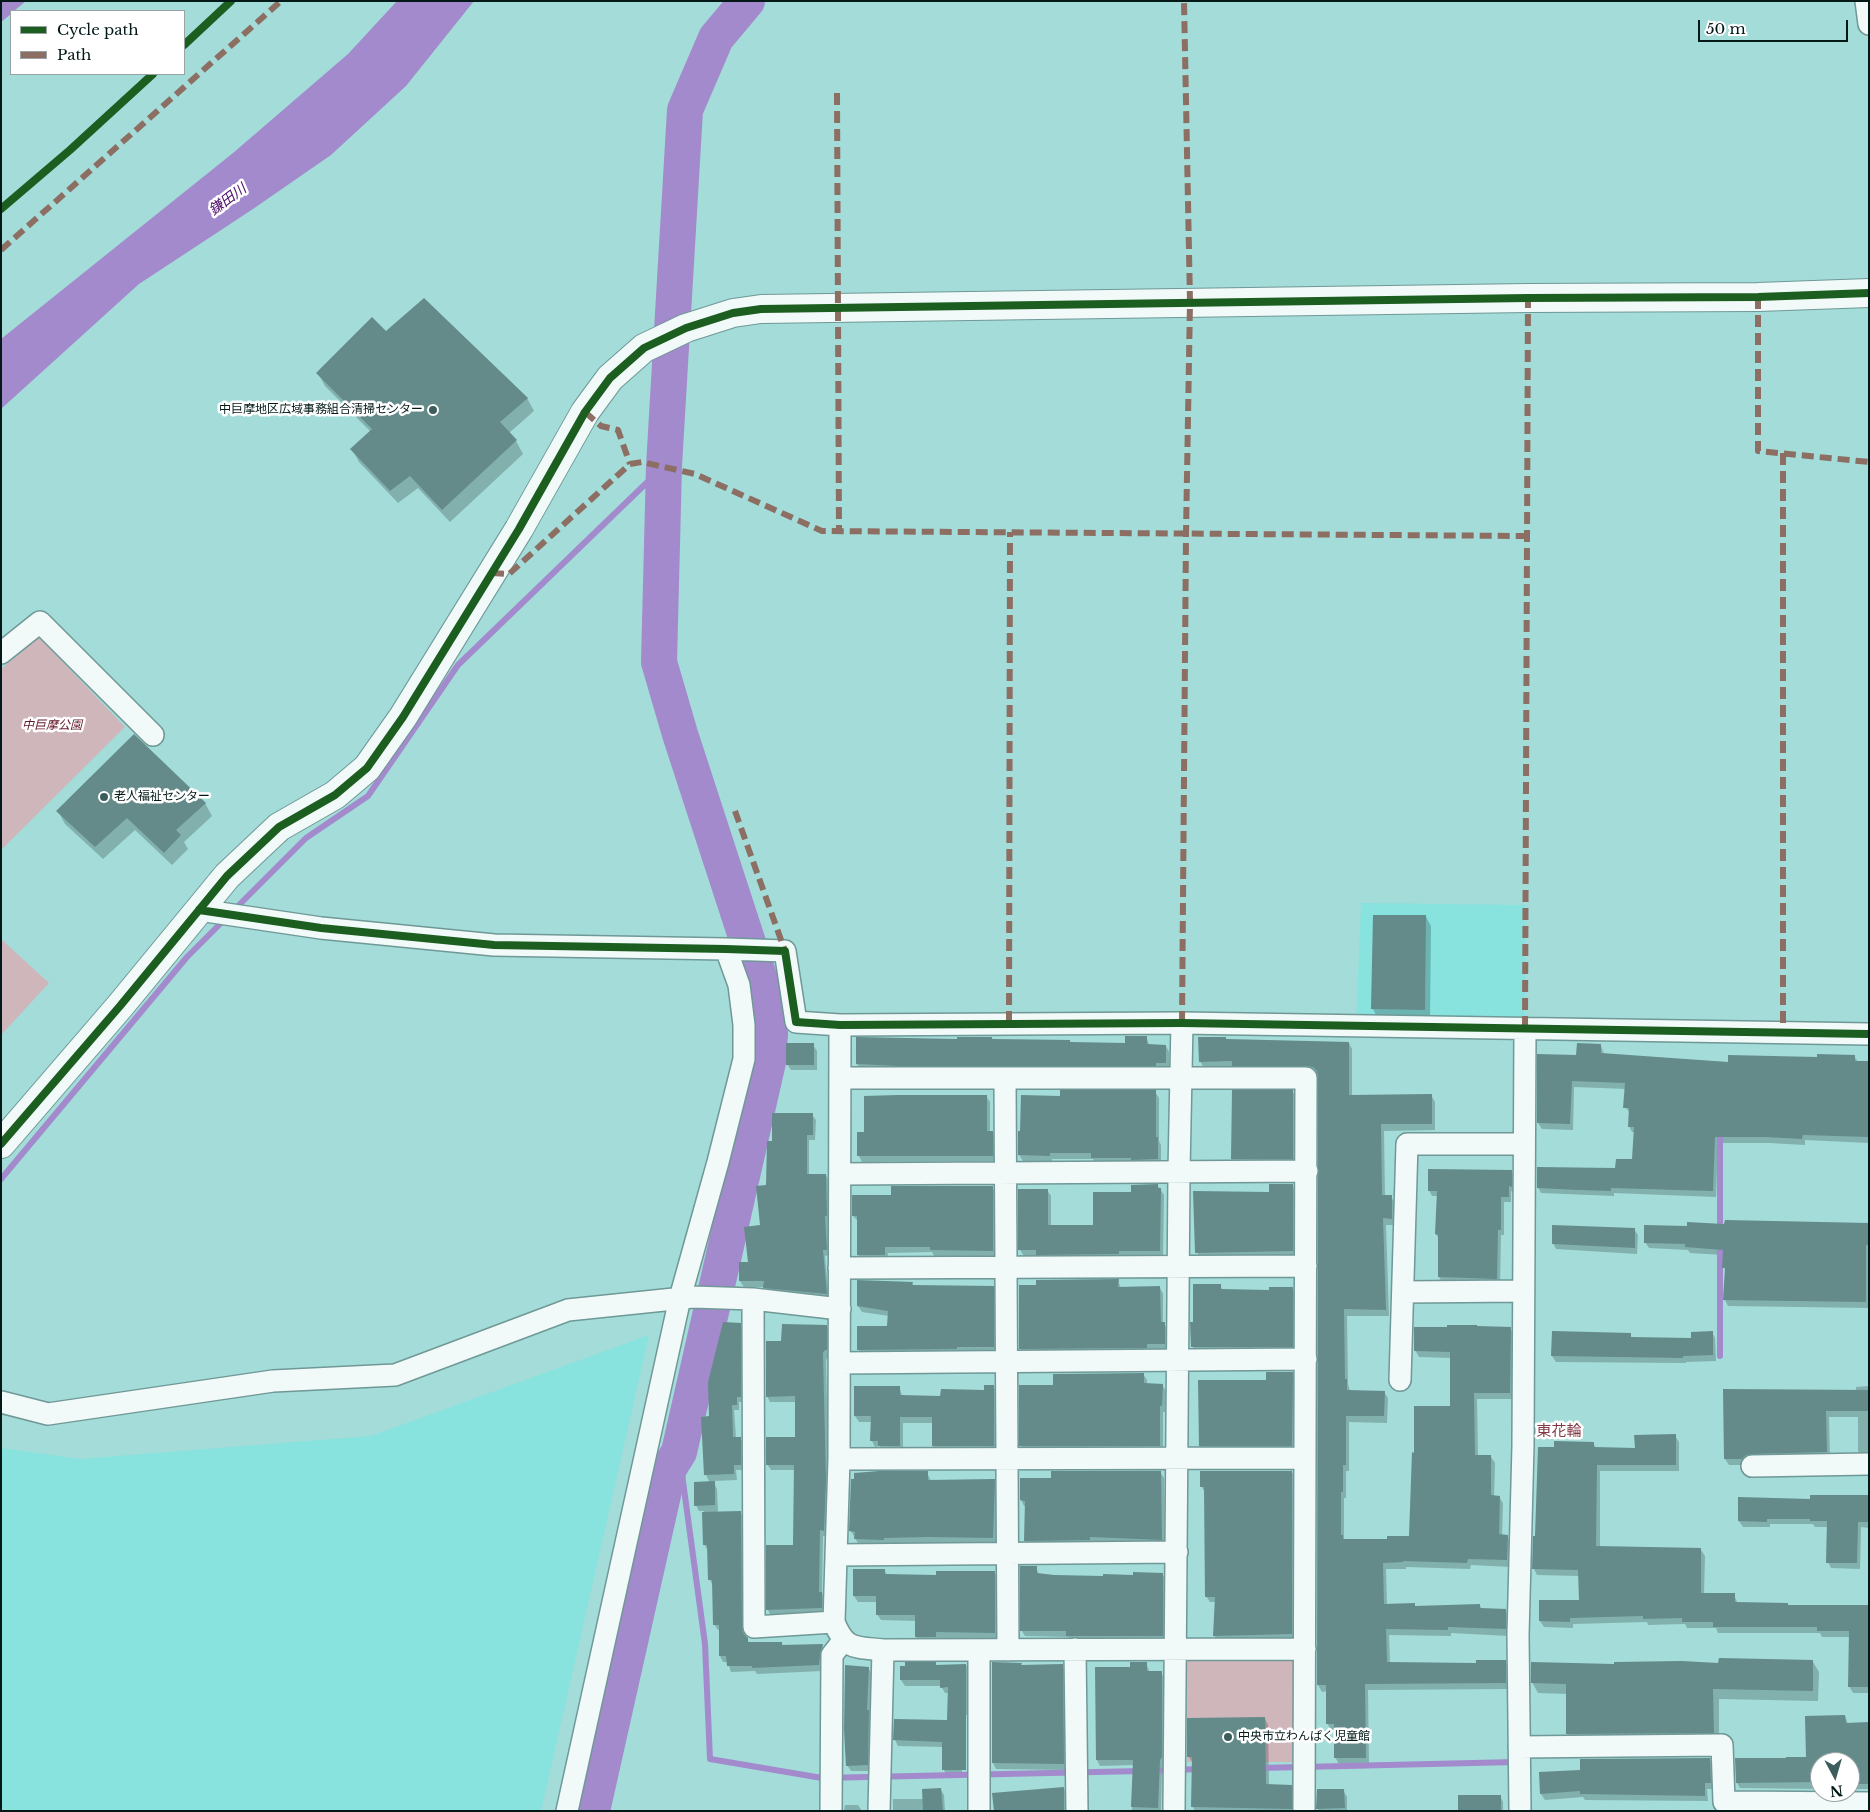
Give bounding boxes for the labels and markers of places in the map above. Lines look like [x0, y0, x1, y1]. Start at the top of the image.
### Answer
place label: 中巨摩地区広域事務組合清掃センター [219, 403, 423, 417]
marker: 中巨摩地区広域事務組合清掃センター [427, 404, 439, 416]
place label: 老人福祉センター [114, 790, 210, 804]
marker: 老人福祉センター [98, 791, 110, 803]
place label: 中央市立わんぱく児童館 [1238, 1730, 1370, 1744]
marker: 中央市立わんぱく児童館 [1222, 1731, 1234, 1743]

